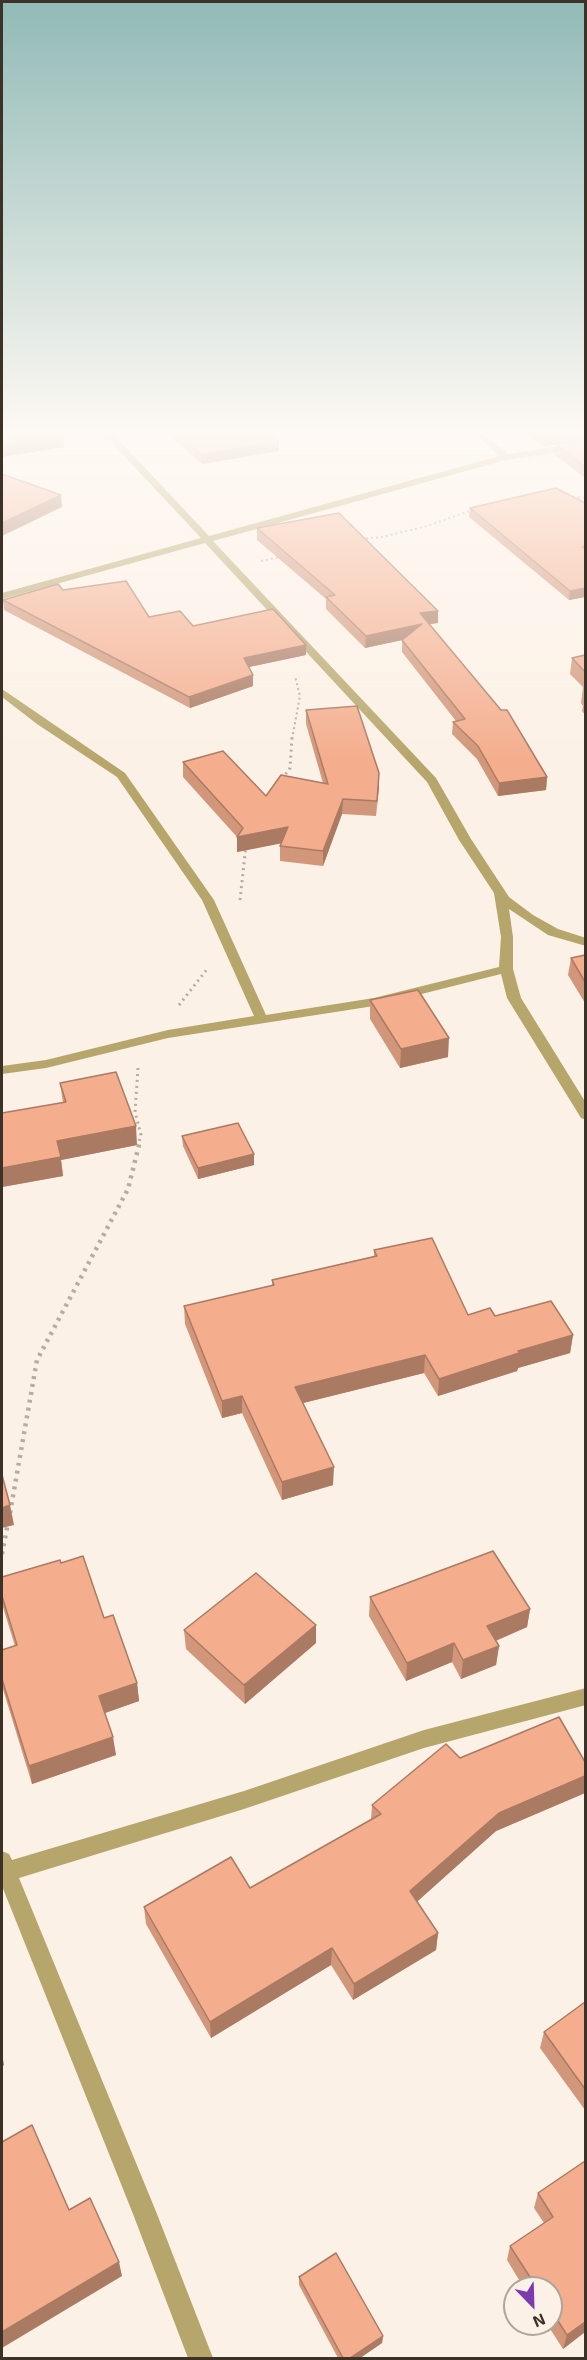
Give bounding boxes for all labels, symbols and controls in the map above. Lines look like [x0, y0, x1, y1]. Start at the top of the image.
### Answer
north arrow [503, 2276, 563, 2336]
text: N [530, 2310, 548, 2332]

